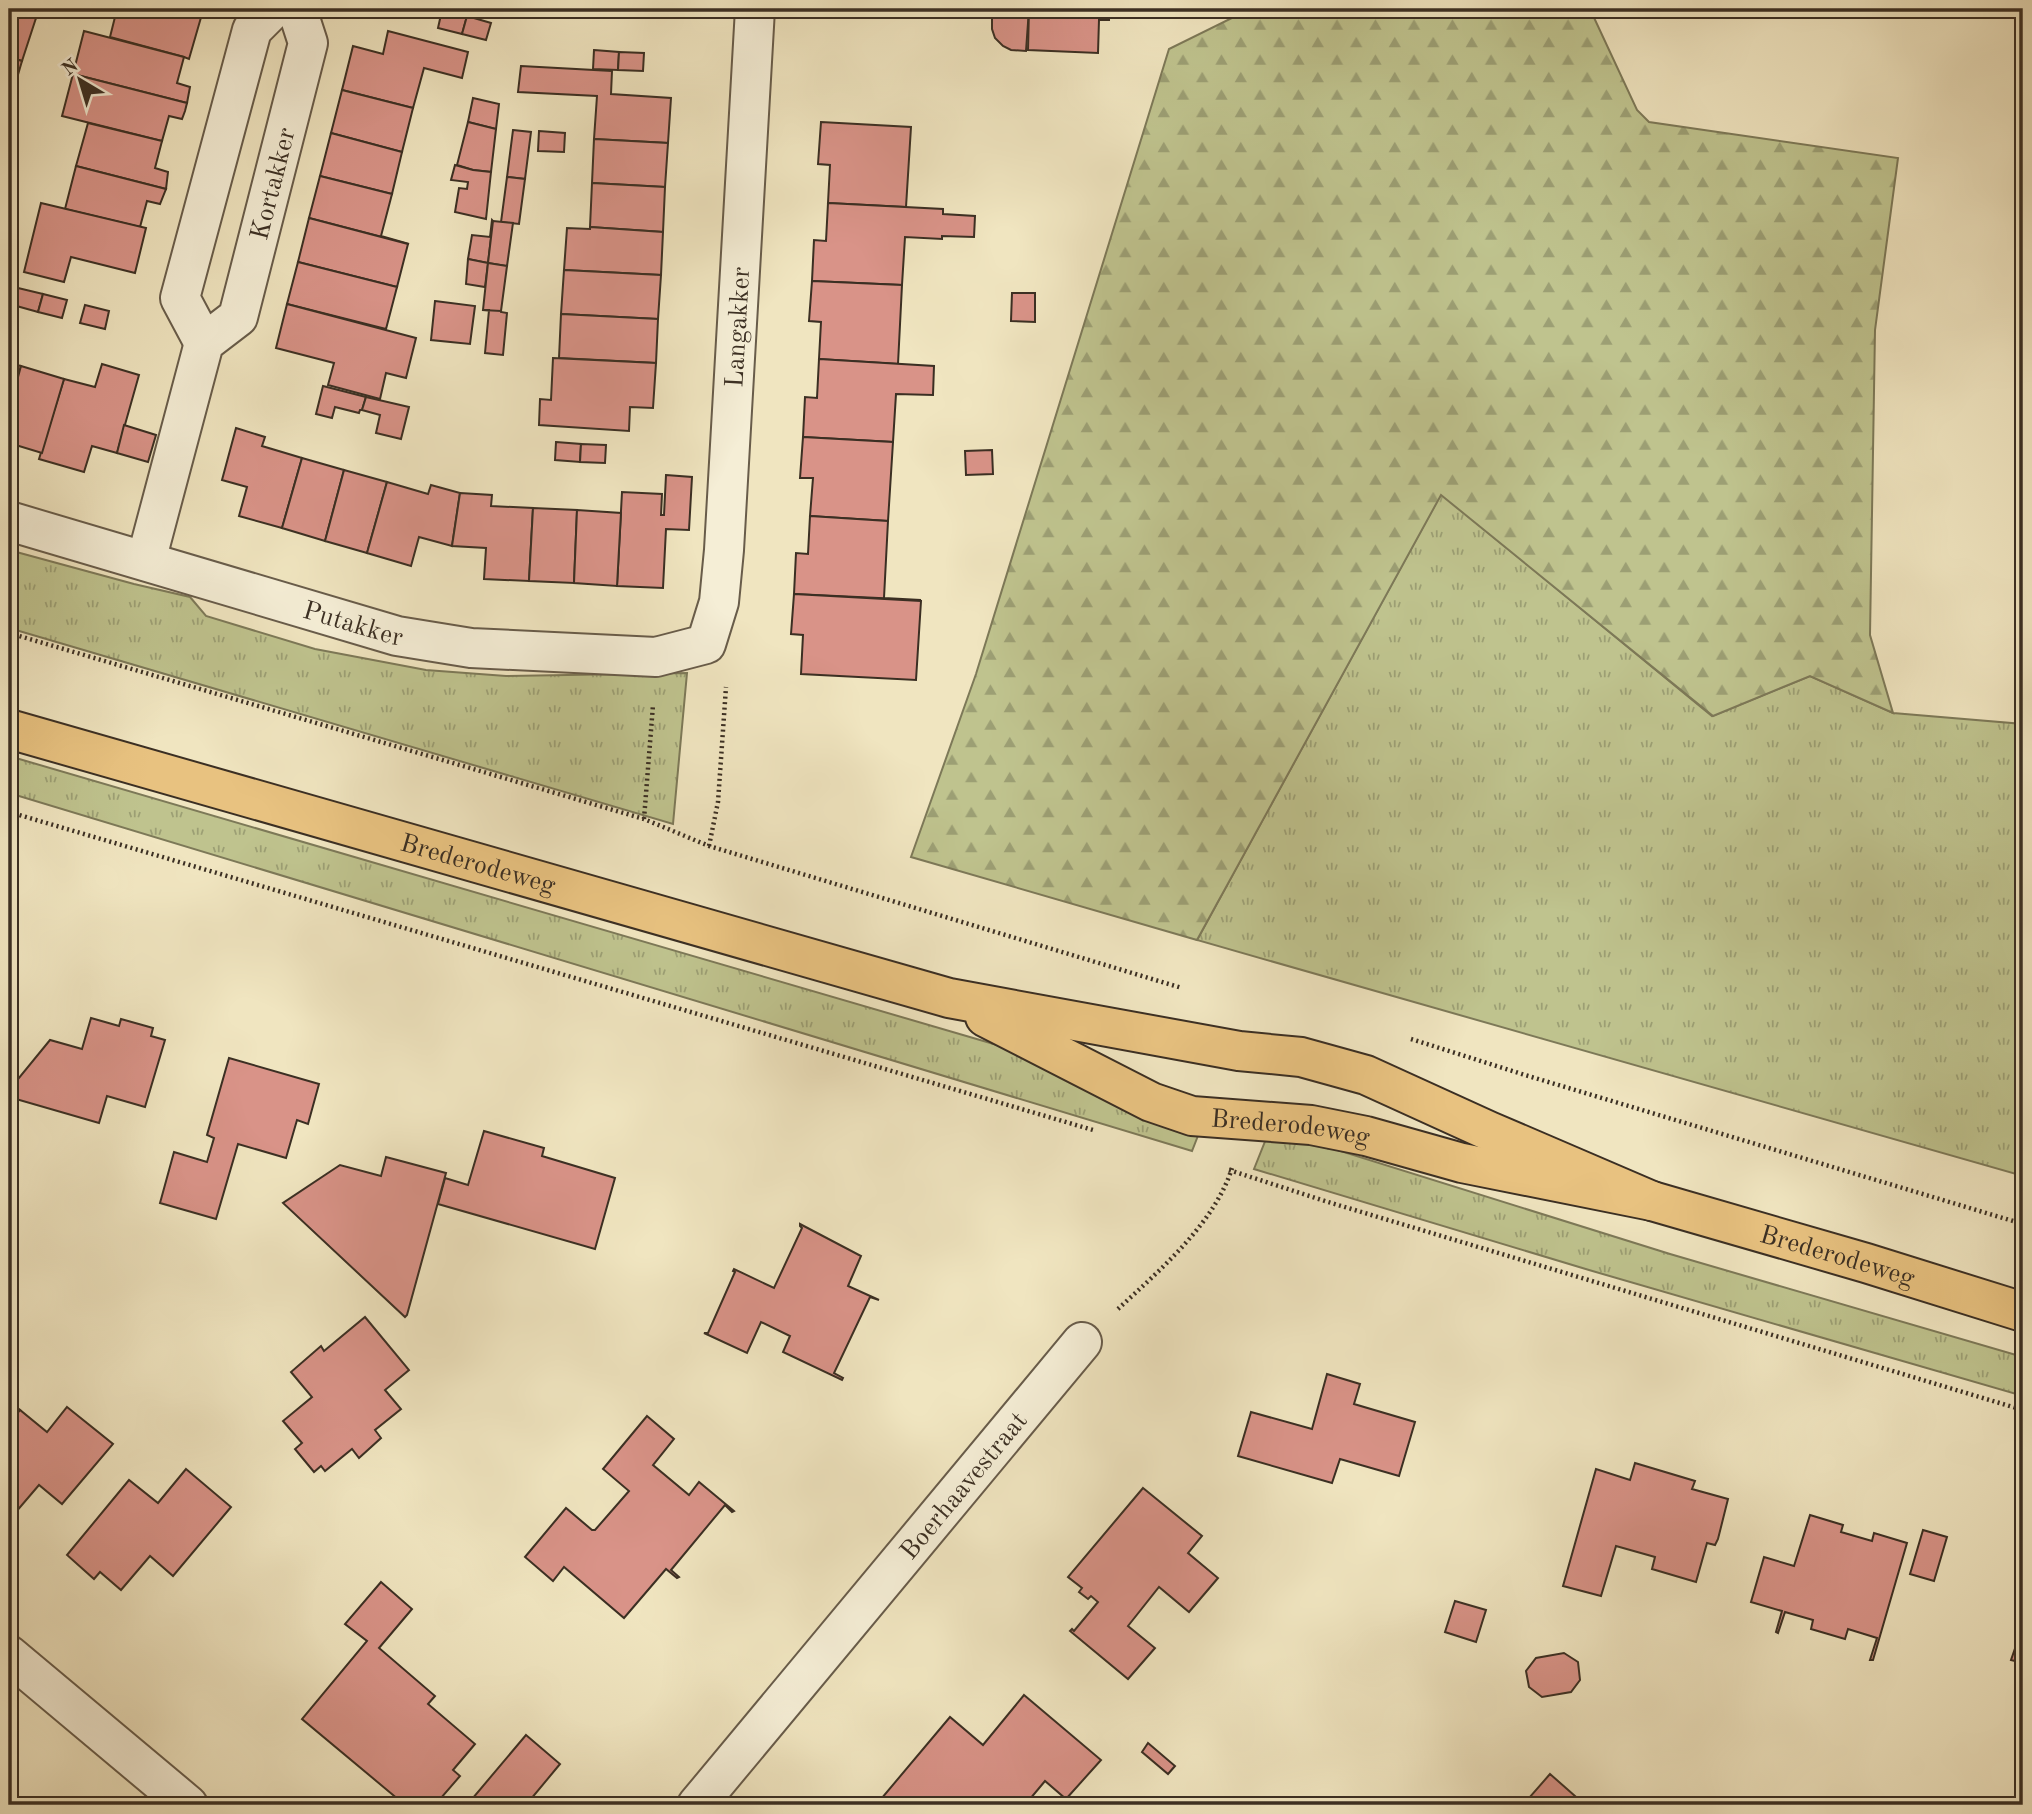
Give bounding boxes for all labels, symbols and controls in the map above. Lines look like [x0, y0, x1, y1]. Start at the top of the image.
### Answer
north arrow [46, 46, 116, 116]
text: N [59, 56, 83, 81]
street label: Kortakker [247, 125, 301, 243]
street label: Langakker [722, 266, 755, 388]
street label: Putakker [299, 598, 405, 652]
street label: Brederodeweg [397, 831, 558, 900]
street label: Brederodeweg [1210, 1106, 1372, 1151]
street label: Brederodeweg [1757, 1222, 1918, 1292]
street label: Boerhaavestraat [896, 1408, 1033, 1565]

